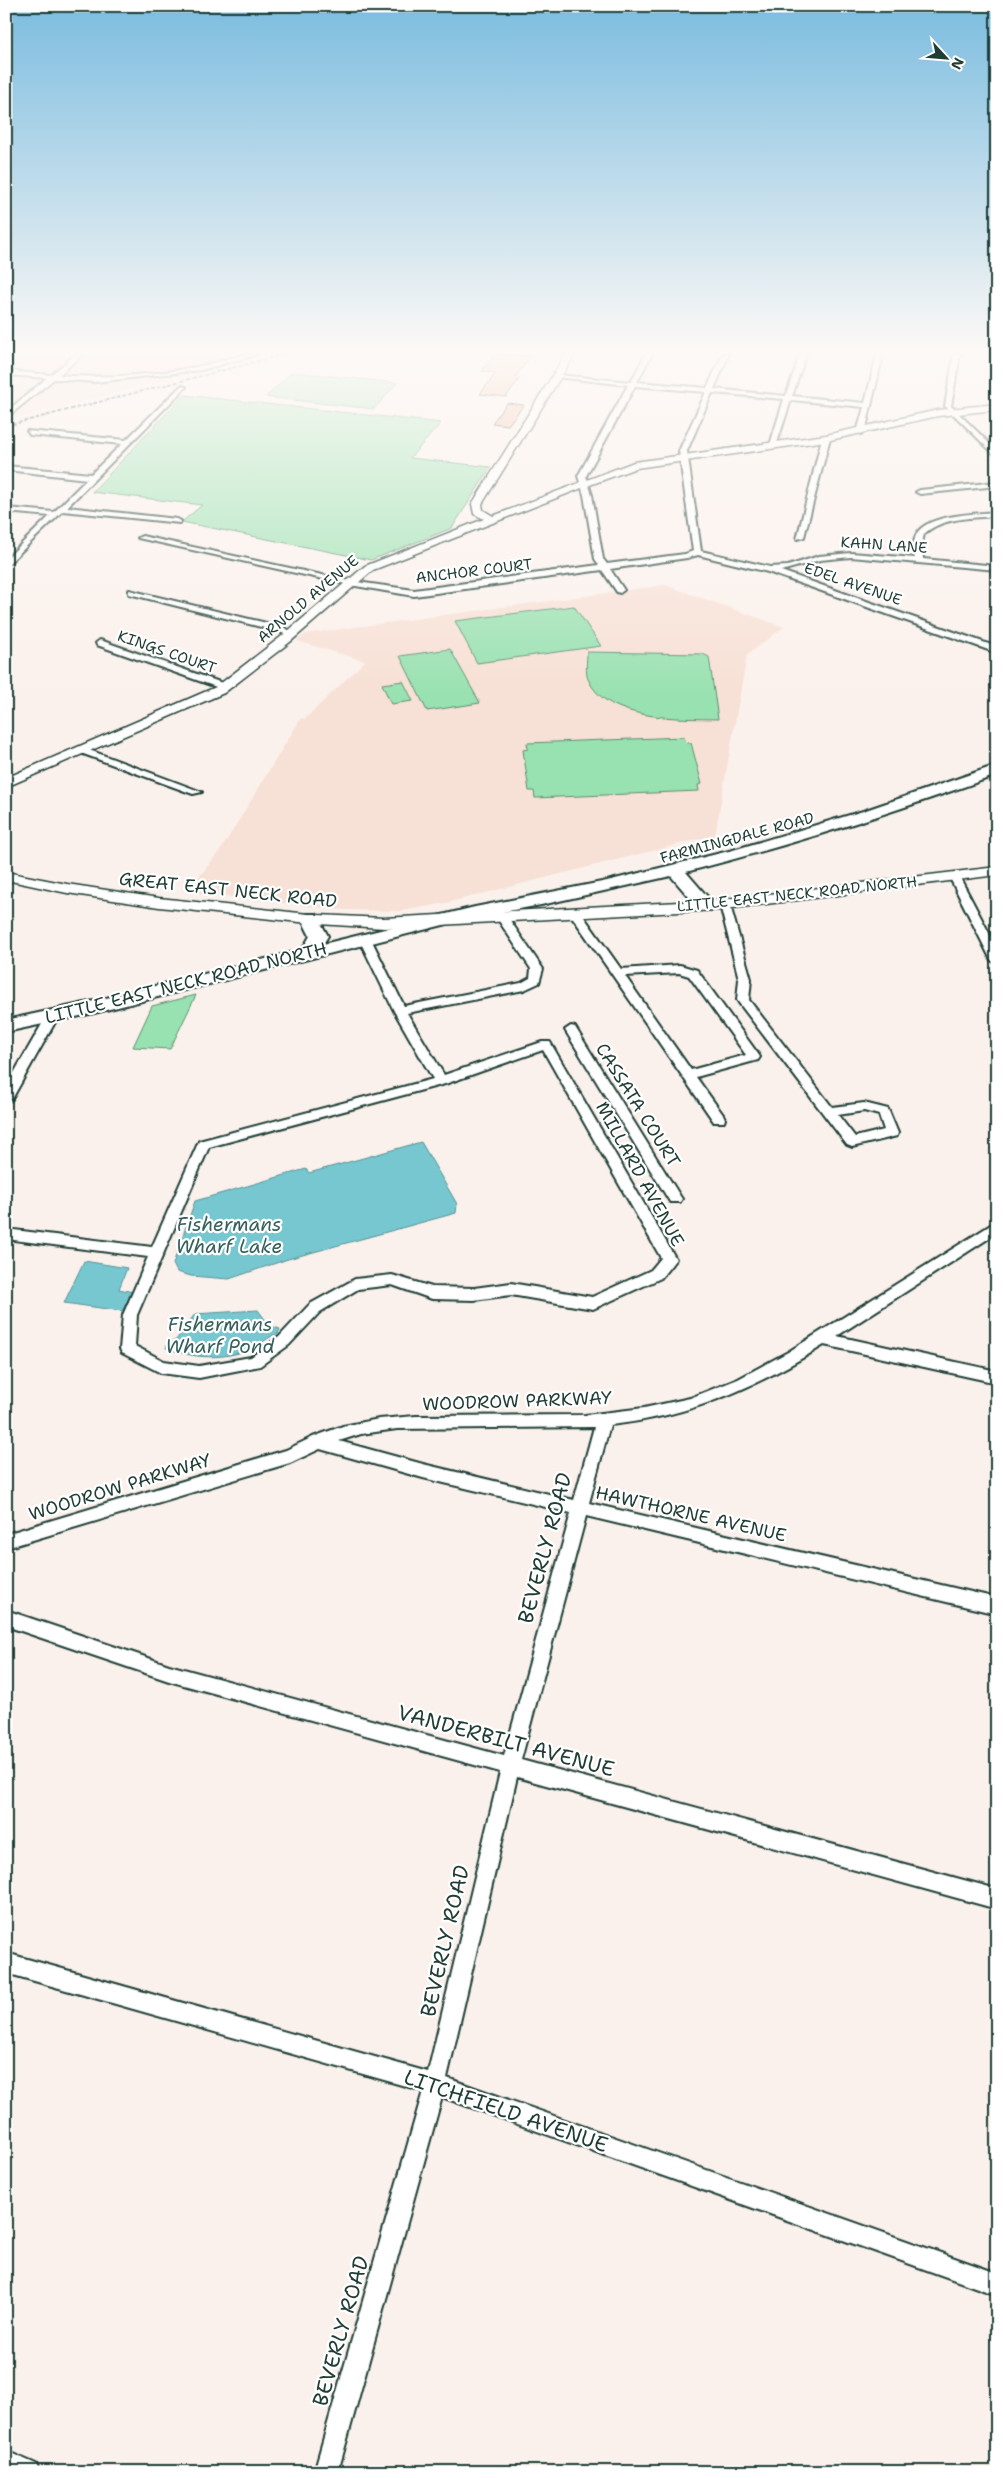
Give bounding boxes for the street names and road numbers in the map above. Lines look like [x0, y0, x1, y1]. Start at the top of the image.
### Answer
street label: KAHN LANE [840, 532, 928, 558]
street label: ARNOLD AVENUE [253, 551, 363, 647]
street label: ANCHOR COURT [415, 554, 533, 588]
street label: EDEL AVENUE [801, 558, 905, 610]
street label: KINGS COURT [115, 626, 219, 678]
street label: FARMINGDALE ROAD [658, 808, 816, 868]
street label: GREAT EAST NECK ROAD [118, 867, 338, 913]
street label: LITTLE EAST NECK ROAD NORTH [676, 871, 918, 917]
street label: LITTLE EAST NECK ROAD NORTH [43, 936, 329, 1030]
street label: CASSATA COURT [590, 1038, 686, 1172]
street label: MILLARD AVENUE [590, 1097, 690, 1251]
street label: WOODROW PARKWAY [422, 1386, 612, 1416]
street label: WOODROW PARKWAY [26, 1448, 214, 1526]
street label: BEVERLY ROAD [511, 1470, 579, 1626]
street label: HAWTHORNE AVENUE [593, 1480, 789, 1548]
street label: VANDERBILT AVENUE [394, 1699, 618, 1783]
street label: BEVERLY ROAD [414, 1862, 476, 2020]
street label: LITCHFIELD AVENUE [400, 2063, 612, 2159]
street label: BEVERLY ROAD [306, 2253, 376, 2409]

